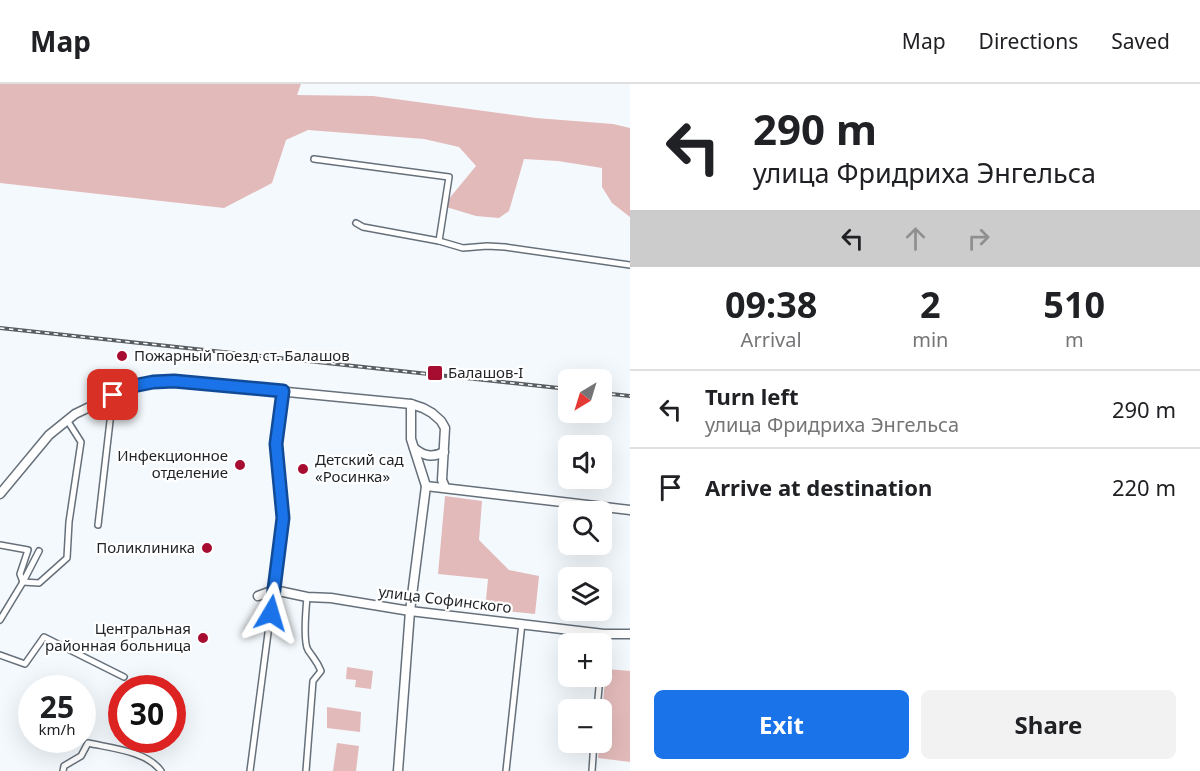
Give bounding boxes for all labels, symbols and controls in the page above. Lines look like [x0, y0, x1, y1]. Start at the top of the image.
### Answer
text: Map [30, 22, 91, 60]
text: Map [902, 27, 946, 55]
text: Directions [979, 27, 1078, 55]
text: Saved [1111, 27, 1170, 55]
text: 290 m [753, 100, 877, 157]
icon: left [654, 108, 732, 186]
text: улица Фридриха Энгельса [753, 154, 1096, 191]
icon: left [836, 222, 869, 255]
icon: ahead [899, 222, 932, 255]
icon: right [962, 222, 995, 255]
text: 09:38 [725, 280, 817, 329]
text: 2 [920, 280, 941, 329]
text: 510 [1043, 280, 1105, 329]
text: Arrival [741, 326, 802, 353]
text: min [912, 326, 948, 353]
text: m [1065, 326, 1084, 353]
place label: Пожарный поезд ст. Балашов [134, 345, 350, 365]
marker: Пожарный поезд ст. Балашов [115, 349, 129, 363]
place label: Балашов-I [448, 362, 523, 382]
marker: Балашов-I [426, 364, 444, 382]
pin [87, 369, 138, 420]
north arrow [558, 369, 612, 423]
map controls [558, 369, 612, 753]
icon: arrive [96, 378, 129, 411]
text: Turn left [705, 381, 799, 411]
icon: left [654, 393, 687, 426]
text: 290 m [1112, 394, 1176, 424]
text: улица Фридриха Энгельса [705, 411, 959, 438]
button: sound [558, 435, 612, 489]
place label: Инфекционное отделение [117, 445, 228, 482]
place label: Детский сад «Росинка» [315, 449, 404, 486]
marker: Инфекционное отделение [233, 458, 247, 472]
marker: Детский сад «Росинка» [296, 462, 310, 476]
icon: arrive [654, 471, 687, 504]
text: Arrive at destination [705, 472, 932, 502]
text: 220 m [1112, 472, 1176, 502]
button: search [558, 501, 612, 555]
place label: Поликлиника [96, 537, 195, 557]
marker: Поликлиника [200, 541, 214, 555]
button: layers [558, 567, 612, 621]
position arrow [239, 581, 303, 645]
street label: улица Софинского [377, 581, 513, 617]
place label: Центральная районная больница [45, 618, 191, 655]
marker: Центральная районная больница [196, 631, 210, 645]
button: + [558, 633, 612, 687]
speed limit sign: 30 [108, 675, 186, 753]
text: 25 [40, 686, 74, 727]
button: Exit [654, 690, 909, 759]
button: Share [921, 690, 1176, 759]
button: − [558, 699, 612, 753]
text: km/h [39, 719, 75, 739]

